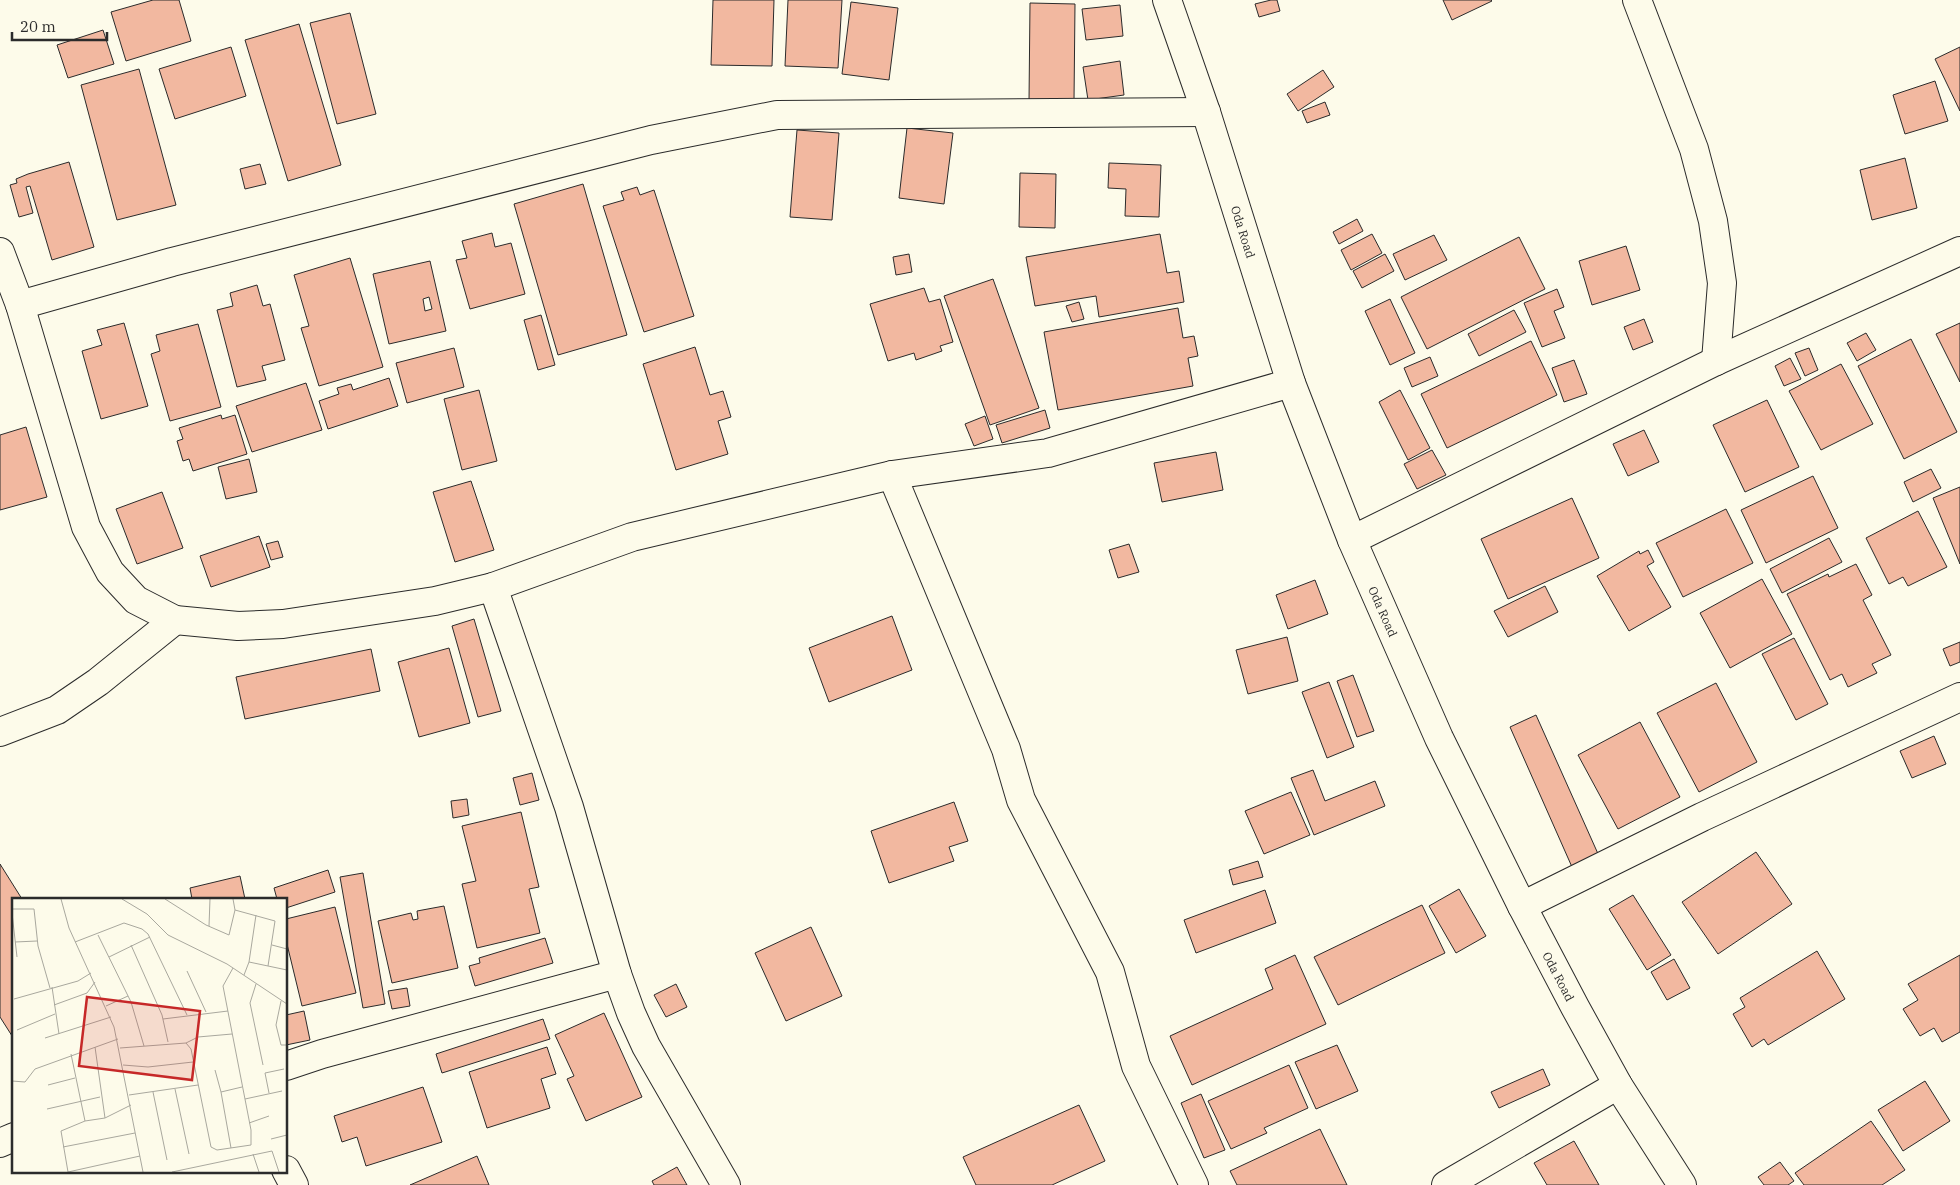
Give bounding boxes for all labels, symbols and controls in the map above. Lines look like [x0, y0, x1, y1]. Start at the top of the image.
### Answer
scale bar [12, 10, 108, 42]
text: 20 m [20, 17, 56, 36]
street label: Oda Road [1228, 204, 1259, 260]
street label: Oda Road [1366, 584, 1401, 639]
inset map [12, 898, 288, 1172]
street label: Oda Road [1540, 949, 1578, 1004]

